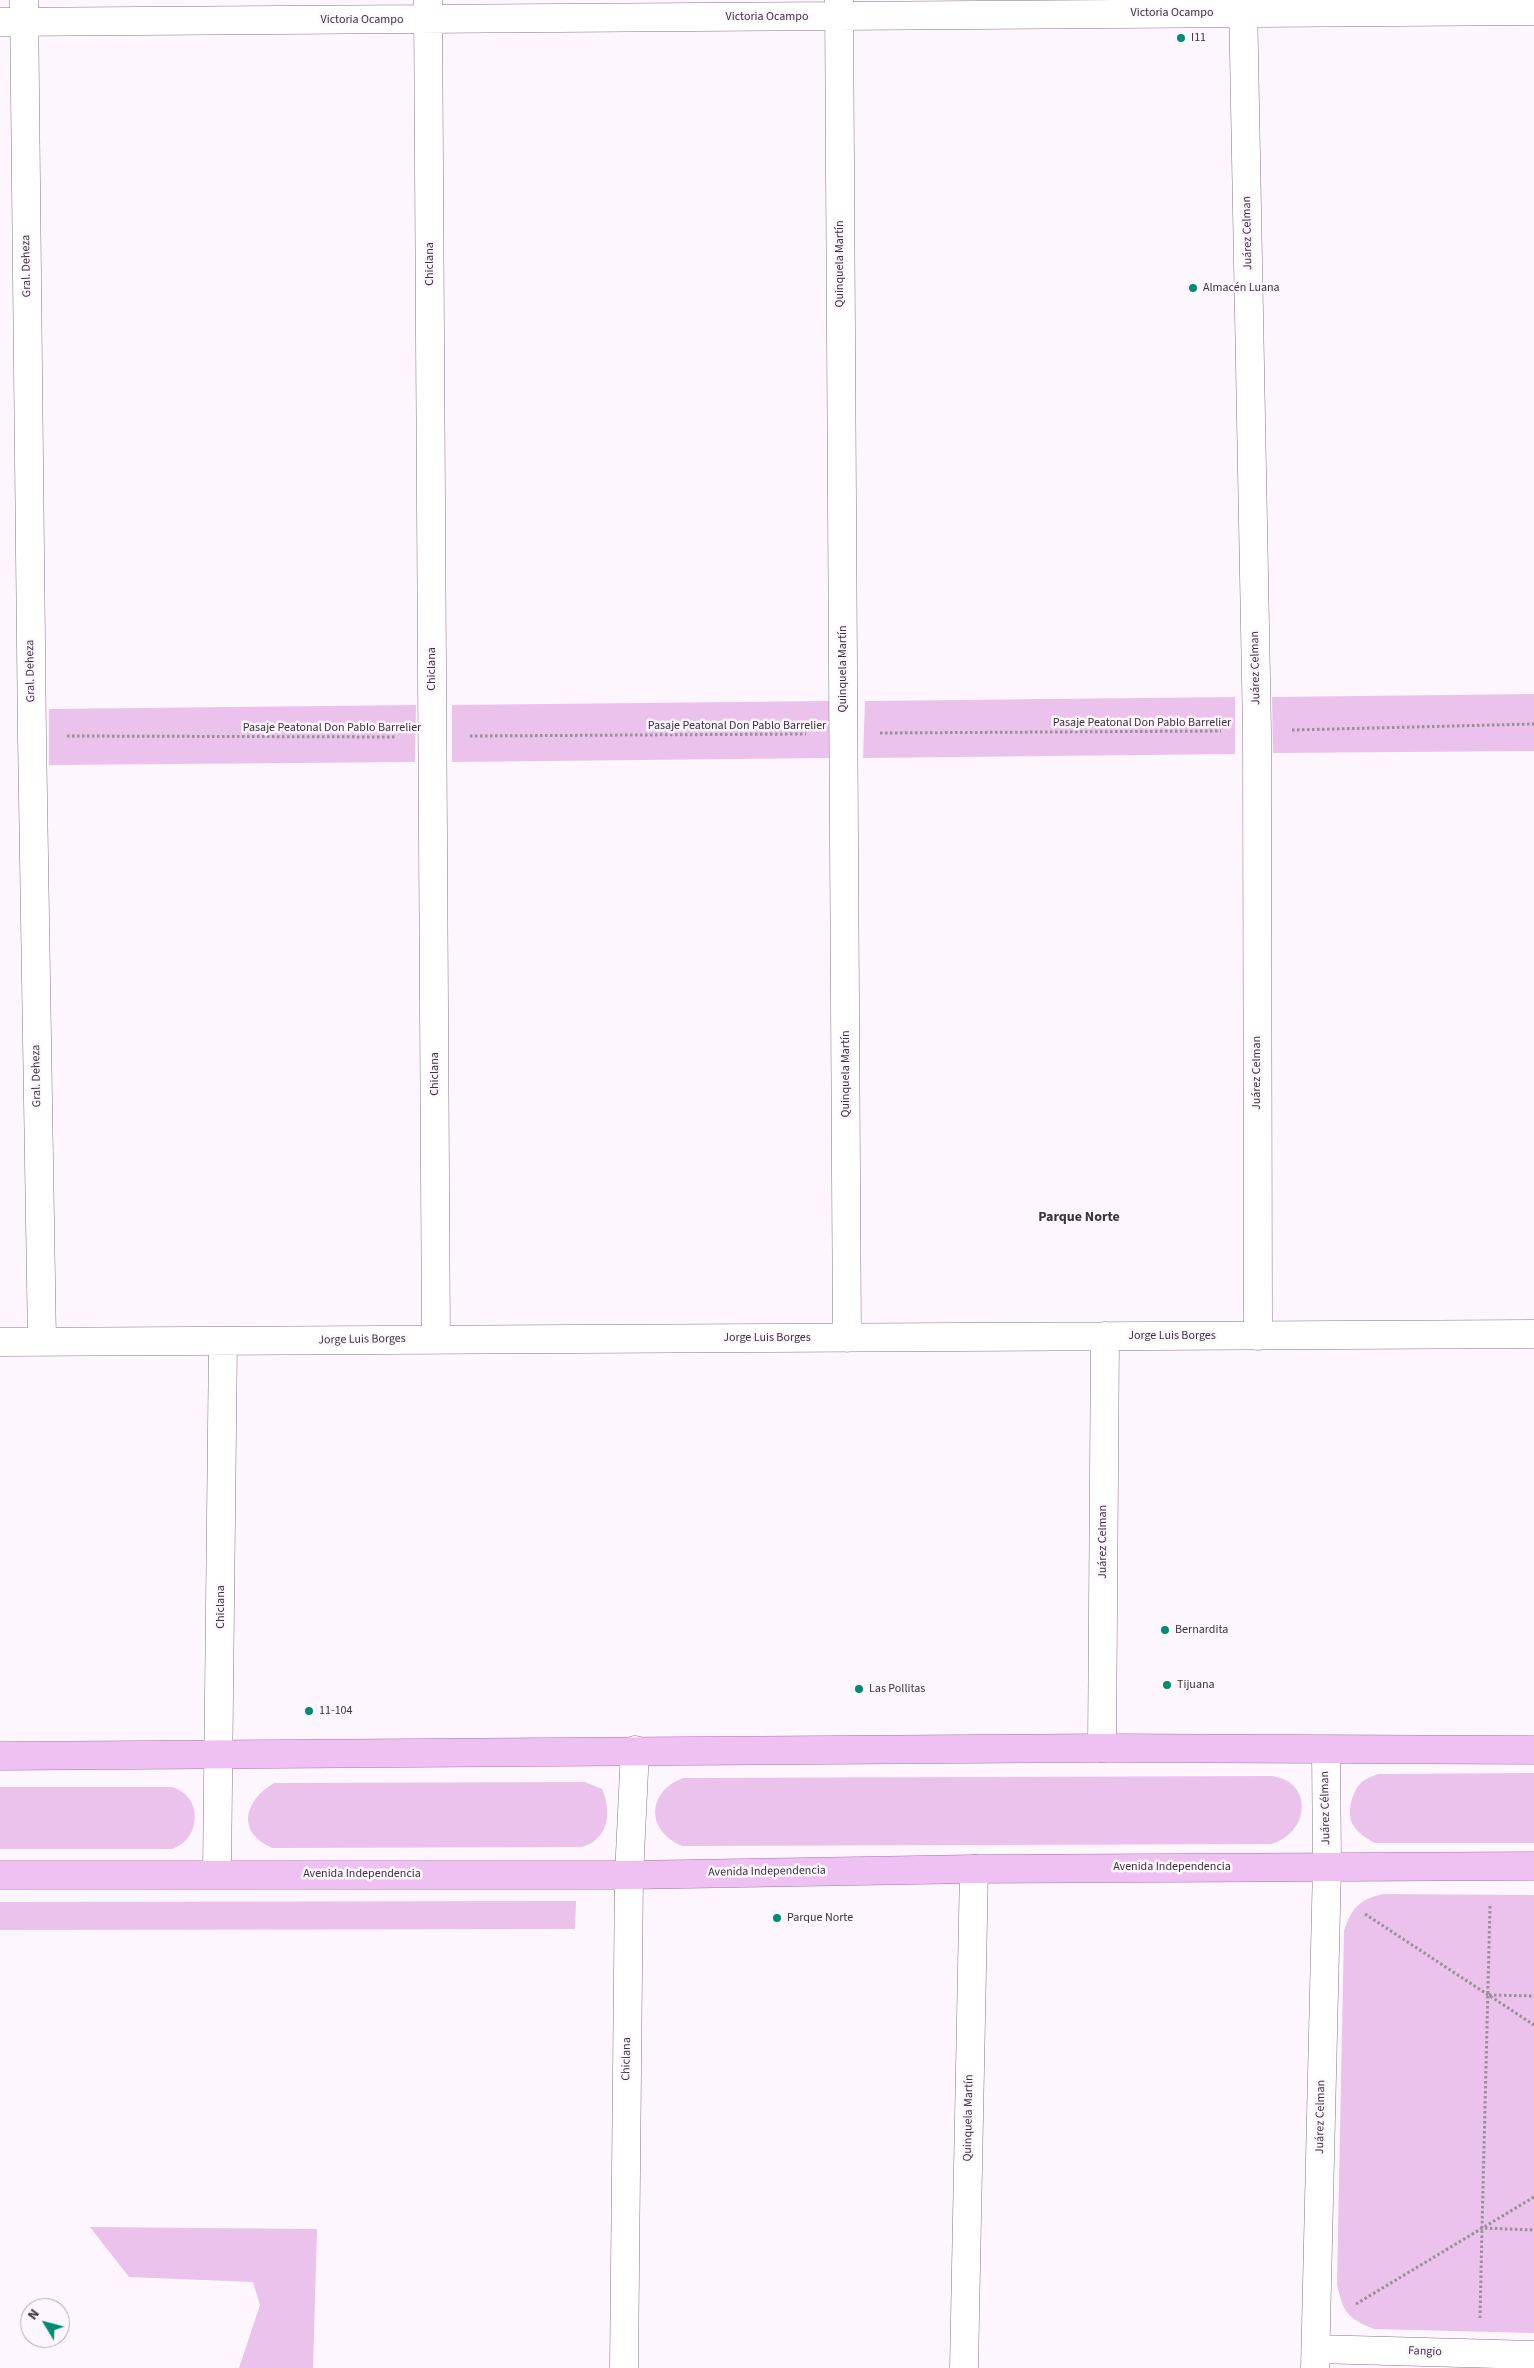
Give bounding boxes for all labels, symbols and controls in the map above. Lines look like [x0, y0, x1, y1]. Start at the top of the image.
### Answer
street label: Victoria Ocampo [1131, 6, 1213, 20]
street label: Victoria Ocampo [726, 10, 808, 24]
street label: Victoria Ocampo [321, 13, 403, 27]
place label: I11 [1191, 31, 1206, 45]
marker: I11 [1175, 32, 1187, 44]
street label: Juárez Celman [1240, 196, 1256, 270]
street label: Quinquela Martín [833, 220, 847, 308]
street label: Gral. Deheza [19, 235, 35, 297]
street label: Chiclana [423, 242, 437, 286]
place label: Almacén Luana [1203, 281, 1280, 295]
marker: Almacén Luana [1187, 282, 1199, 294]
street label: Quinquela Martín [836, 625, 850, 713]
street label: Juárez Celman [1248, 631, 1264, 705]
street label: Gral. Deheza [23, 640, 39, 702]
street label: Chiclana [425, 647, 439, 691]
street label: Pasaje Peatonal Don Pablo Barrelier [1053, 716, 1231, 730]
street label: Pasaje Peatonal Don Pablo Barrelier [648, 719, 826, 733]
street label: Pasaje Peatonal Don Pablo Barrelier [243, 721, 421, 735]
street label: Quinquela Martín [839, 1030, 853, 1118]
street label: Juárez Celman [1250, 1036, 1264, 1110]
street label: Gral. Deheza [29, 1045, 45, 1107]
street label: Chiclana [428, 1052, 442, 1096]
district label: Parque Norte [1038, 1210, 1120, 1226]
street label: Jorge Luis Borges [1128, 1329, 1216, 1343]
street label: Jorge Luis Borges [723, 1331, 811, 1345]
street label: Jorge Luis Borges [318, 1332, 406, 1348]
street label: Juárez Celman [1096, 1505, 1110, 1579]
street label: Chiclana [214, 1585, 228, 1629]
place label: Bernardita [1175, 1623, 1228, 1637]
marker: Bernardita [1159, 1624, 1171, 1636]
place label: Tijuana [1177, 1678, 1215, 1692]
marker: Tijuana [1161, 1679, 1173, 1691]
place label: Las Pollitas [869, 1682, 925, 1696]
marker: Las Pollitas [853, 1683, 865, 1695]
place label: 11-104 [319, 1704, 353, 1718]
marker: 11-104 [303, 1705, 315, 1717]
street label: Juárez Célman [1318, 1771, 1334, 1845]
street label: Avenida Independencia [1113, 1860, 1231, 1874]
street label: Avenida Independencia [708, 1864, 826, 1880]
street label: Avenida Independencia [303, 1867, 421, 1881]
place label: Parque Norte [787, 1911, 853, 1925]
marker: Parque Norte [771, 1912, 783, 1924]
street label: Chiclana [619, 2037, 635, 2081]
street label: Quinquela Martín [961, 2074, 977, 2162]
street label: Juárez Celman [1313, 2080, 1329, 2154]
north arrow [20, 2298, 70, 2348]
text: N [23, 2305, 45, 2324]
street label: Fangio [1408, 2344, 1442, 2360]

